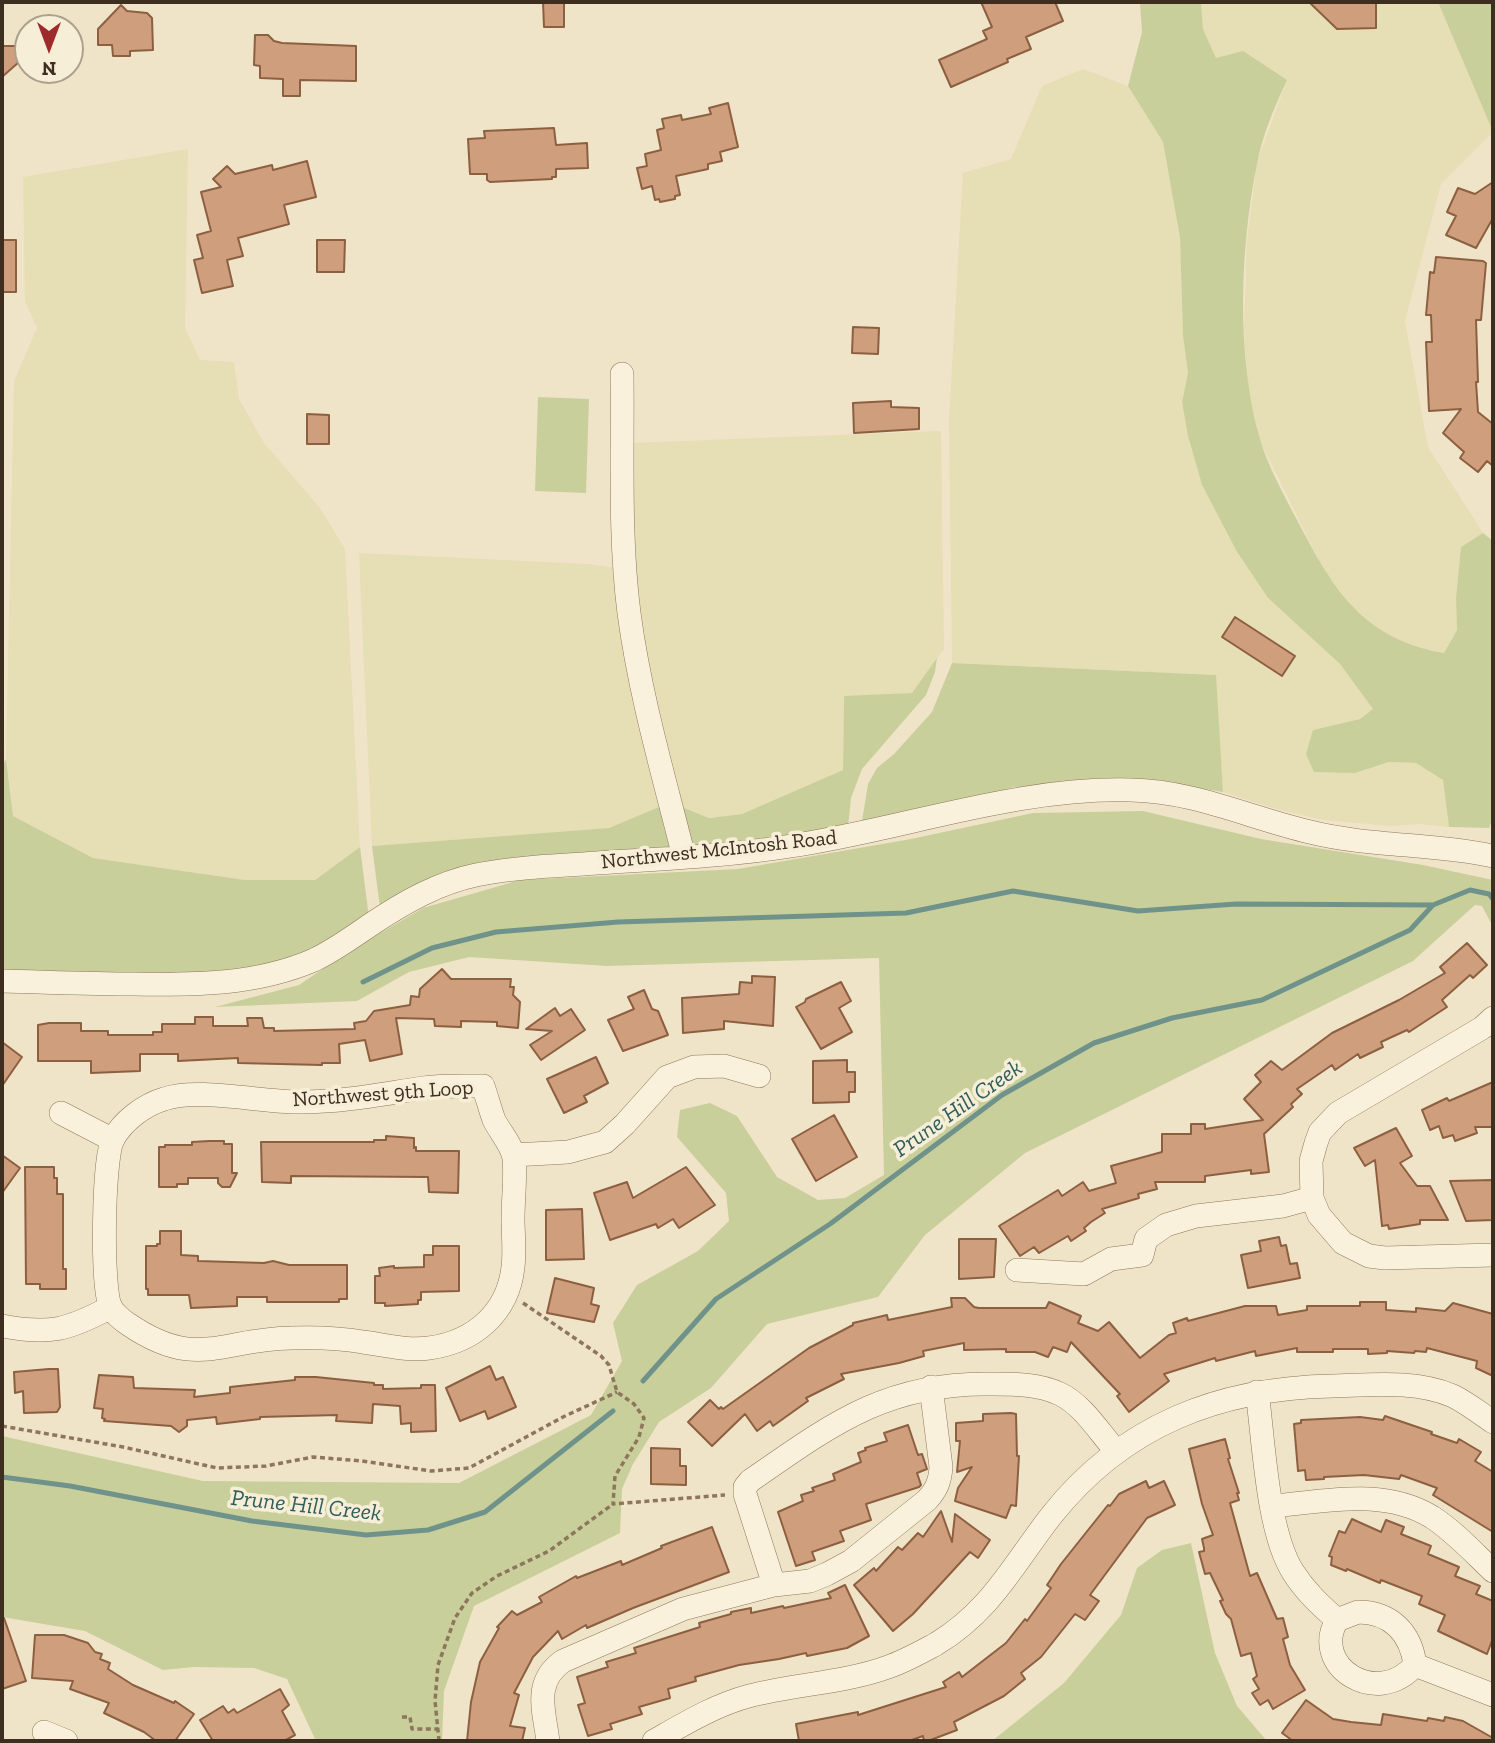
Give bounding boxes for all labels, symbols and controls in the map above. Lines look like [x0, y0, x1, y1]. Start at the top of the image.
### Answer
north arrow [14, 14, 84, 84]
text: N [42, 57, 56, 80]
street label: Northwest McIntosh Road [600, 825, 838, 875]
water label: Prune Hill Creek [888, 1054, 1028, 1164]
street label: Northwest 9th Loop [292, 1075, 474, 1113]
water label: Prune Hill Creek [229, 1484, 383, 1528]

